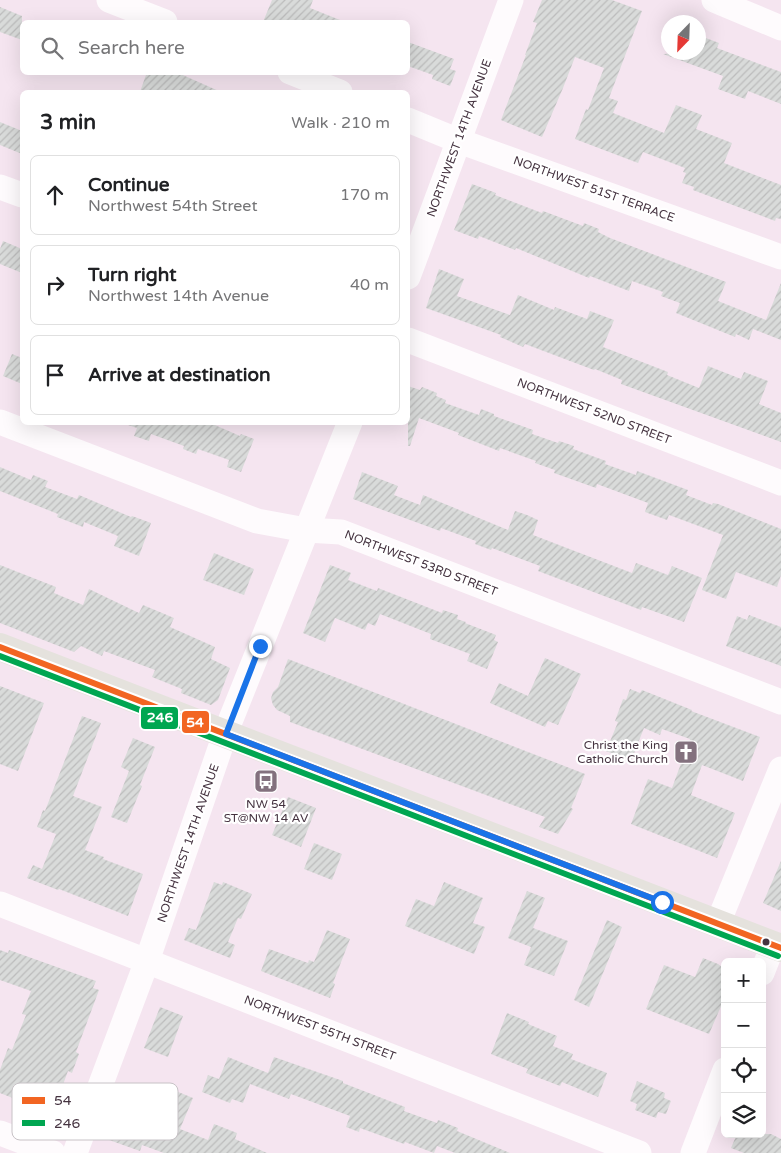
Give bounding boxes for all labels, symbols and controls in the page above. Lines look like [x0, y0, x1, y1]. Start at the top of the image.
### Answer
north arrow [661, 15, 706, 60]
search box [20, 20, 410, 75]
icon: search [38, 34, 66, 62]
text: Search here [78, 37, 185, 59]
street label: NORTHWEST 14TH AVENUE [424, 57, 494, 219]
text: 3 min [40, 110, 96, 135]
text: Walk · 210 m [291, 113, 390, 133]
street label: NORTHWEST 51ST TERRACE [511, 153, 677, 225]
text: Continue [88, 174, 170, 196]
icon: ahead [41, 181, 69, 209]
text: 170 m [340, 185, 389, 205]
text: Northwest 54th Street [88, 196, 258, 216]
text: Turn right [88, 264, 176, 286]
icon: right [41, 271, 69, 299]
text: 40 m [350, 275, 389, 295]
text: Northwest 14th Avenue [88, 286, 269, 306]
icon: arrive [41, 361, 69, 389]
text: Arrive at destination [88, 364, 271, 386]
street label: NORTHWEST 52ND STREET [515, 375, 674, 447]
street label: NORTHWEST 53RD STREET [343, 527, 500, 599]
route end [249, 635, 272, 658]
line badge: 246 [140, 706, 179, 730]
text: 246 [147, 709, 173, 726]
line badge: 54 [181, 710, 210, 734]
text: 54 [186, 714, 204, 731]
place label: Christ the King Catholic Church [577, 738, 668, 766]
church icon: Christ the King Catholic Church [673, 739, 699, 765]
street label: NORTHWEST 14TH AVENUE [154, 762, 222, 924]
bus stop icon: NW 54 ST@NW 14 AV [253, 768, 279, 794]
place label: NW 54 ST@NW 14 AV [224, 797, 309, 825]
route start [651, 891, 674, 914]
unlabelled marker [761, 937, 771, 947]
map controls [721, 958, 766, 1138]
button: + [721, 958, 766, 1003]
street label: NORTHWEST 55TH STREET [242, 993, 399, 1064]
button: − [721, 1003, 766, 1048]
button: locate [721, 1048, 766, 1093]
legend [12, 1083, 178, 1140]
text: 54 [54, 1092, 72, 1109]
button: layers [721, 1093, 766, 1138]
text: 246 [54, 1115, 81, 1132]

